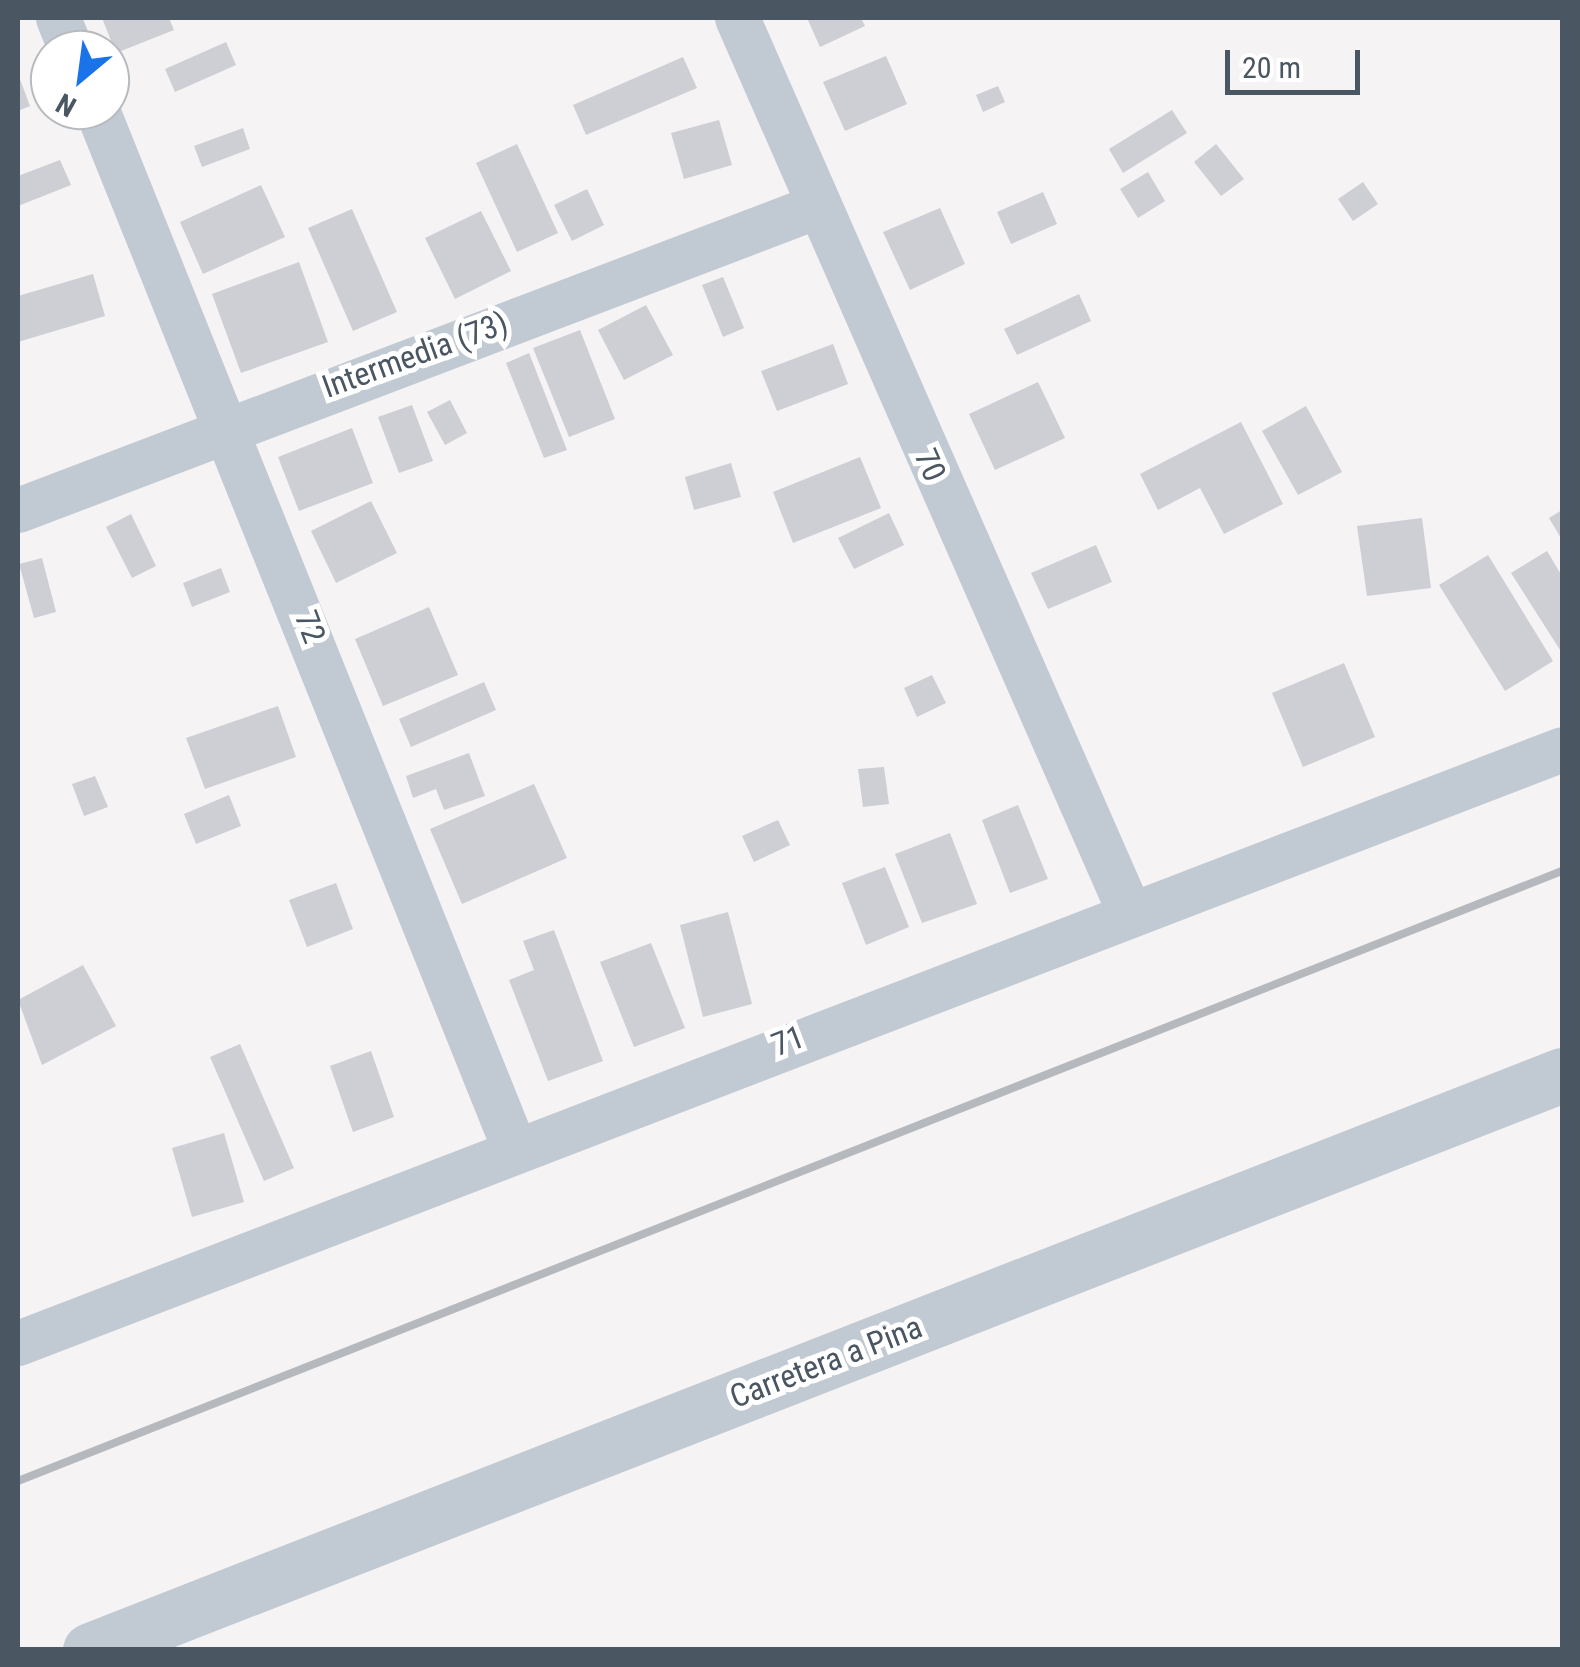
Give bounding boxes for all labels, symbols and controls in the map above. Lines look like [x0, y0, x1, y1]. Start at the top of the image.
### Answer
north arrow [30, 30, 130, 130]
scale bar [1230, 30, 1365, 92]
text: 20 m [1242, 50, 1301, 85]
text: N [51, 86, 82, 124]
street label: Intermedia (73) [317, 304, 513, 406]
street label: 70 [906, 443, 954, 487]
street label: 72 [286, 605, 334, 649]
street label: 71 [766, 1017, 810, 1065]
street label: Carretera a Pina [725, 1308, 927, 1416]

